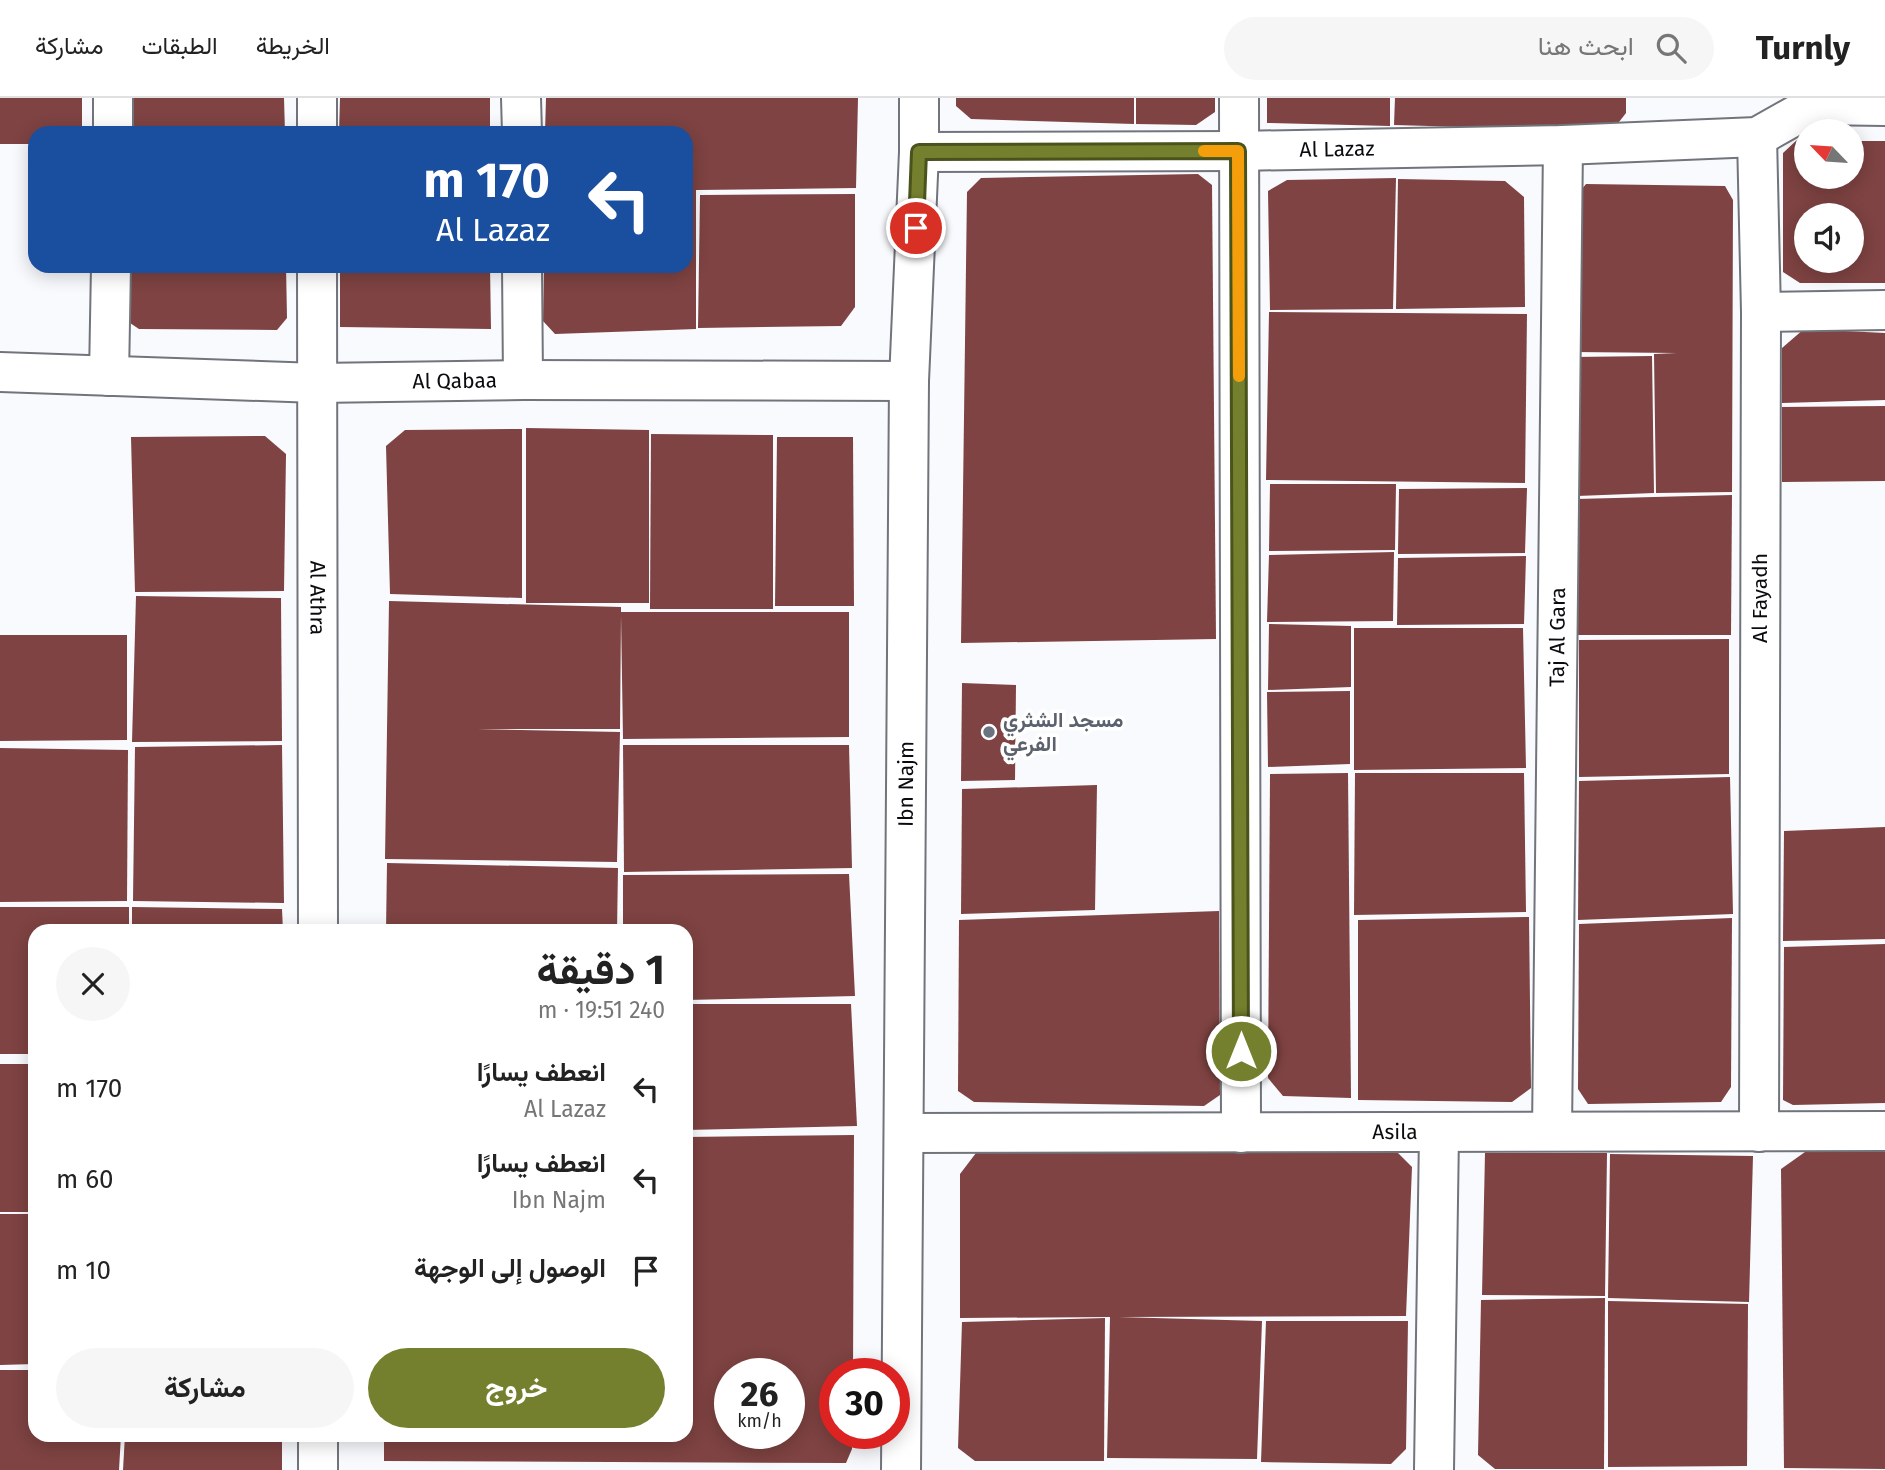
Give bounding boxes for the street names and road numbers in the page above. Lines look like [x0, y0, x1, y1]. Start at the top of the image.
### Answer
street label: Al Lazaz [1299, 135, 1375, 163]
street label: Al Qabaa [412, 367, 497, 395]
street label: Al Fayadh [1747, 553, 1773, 643]
street label: Al Athra [304, 561, 331, 635]
street label: Taj Al Gara [1544, 587, 1571, 687]
street label: Ibn Najm [893, 741, 919, 827]
street label: Asila [1372, 1119, 1418, 1145]

